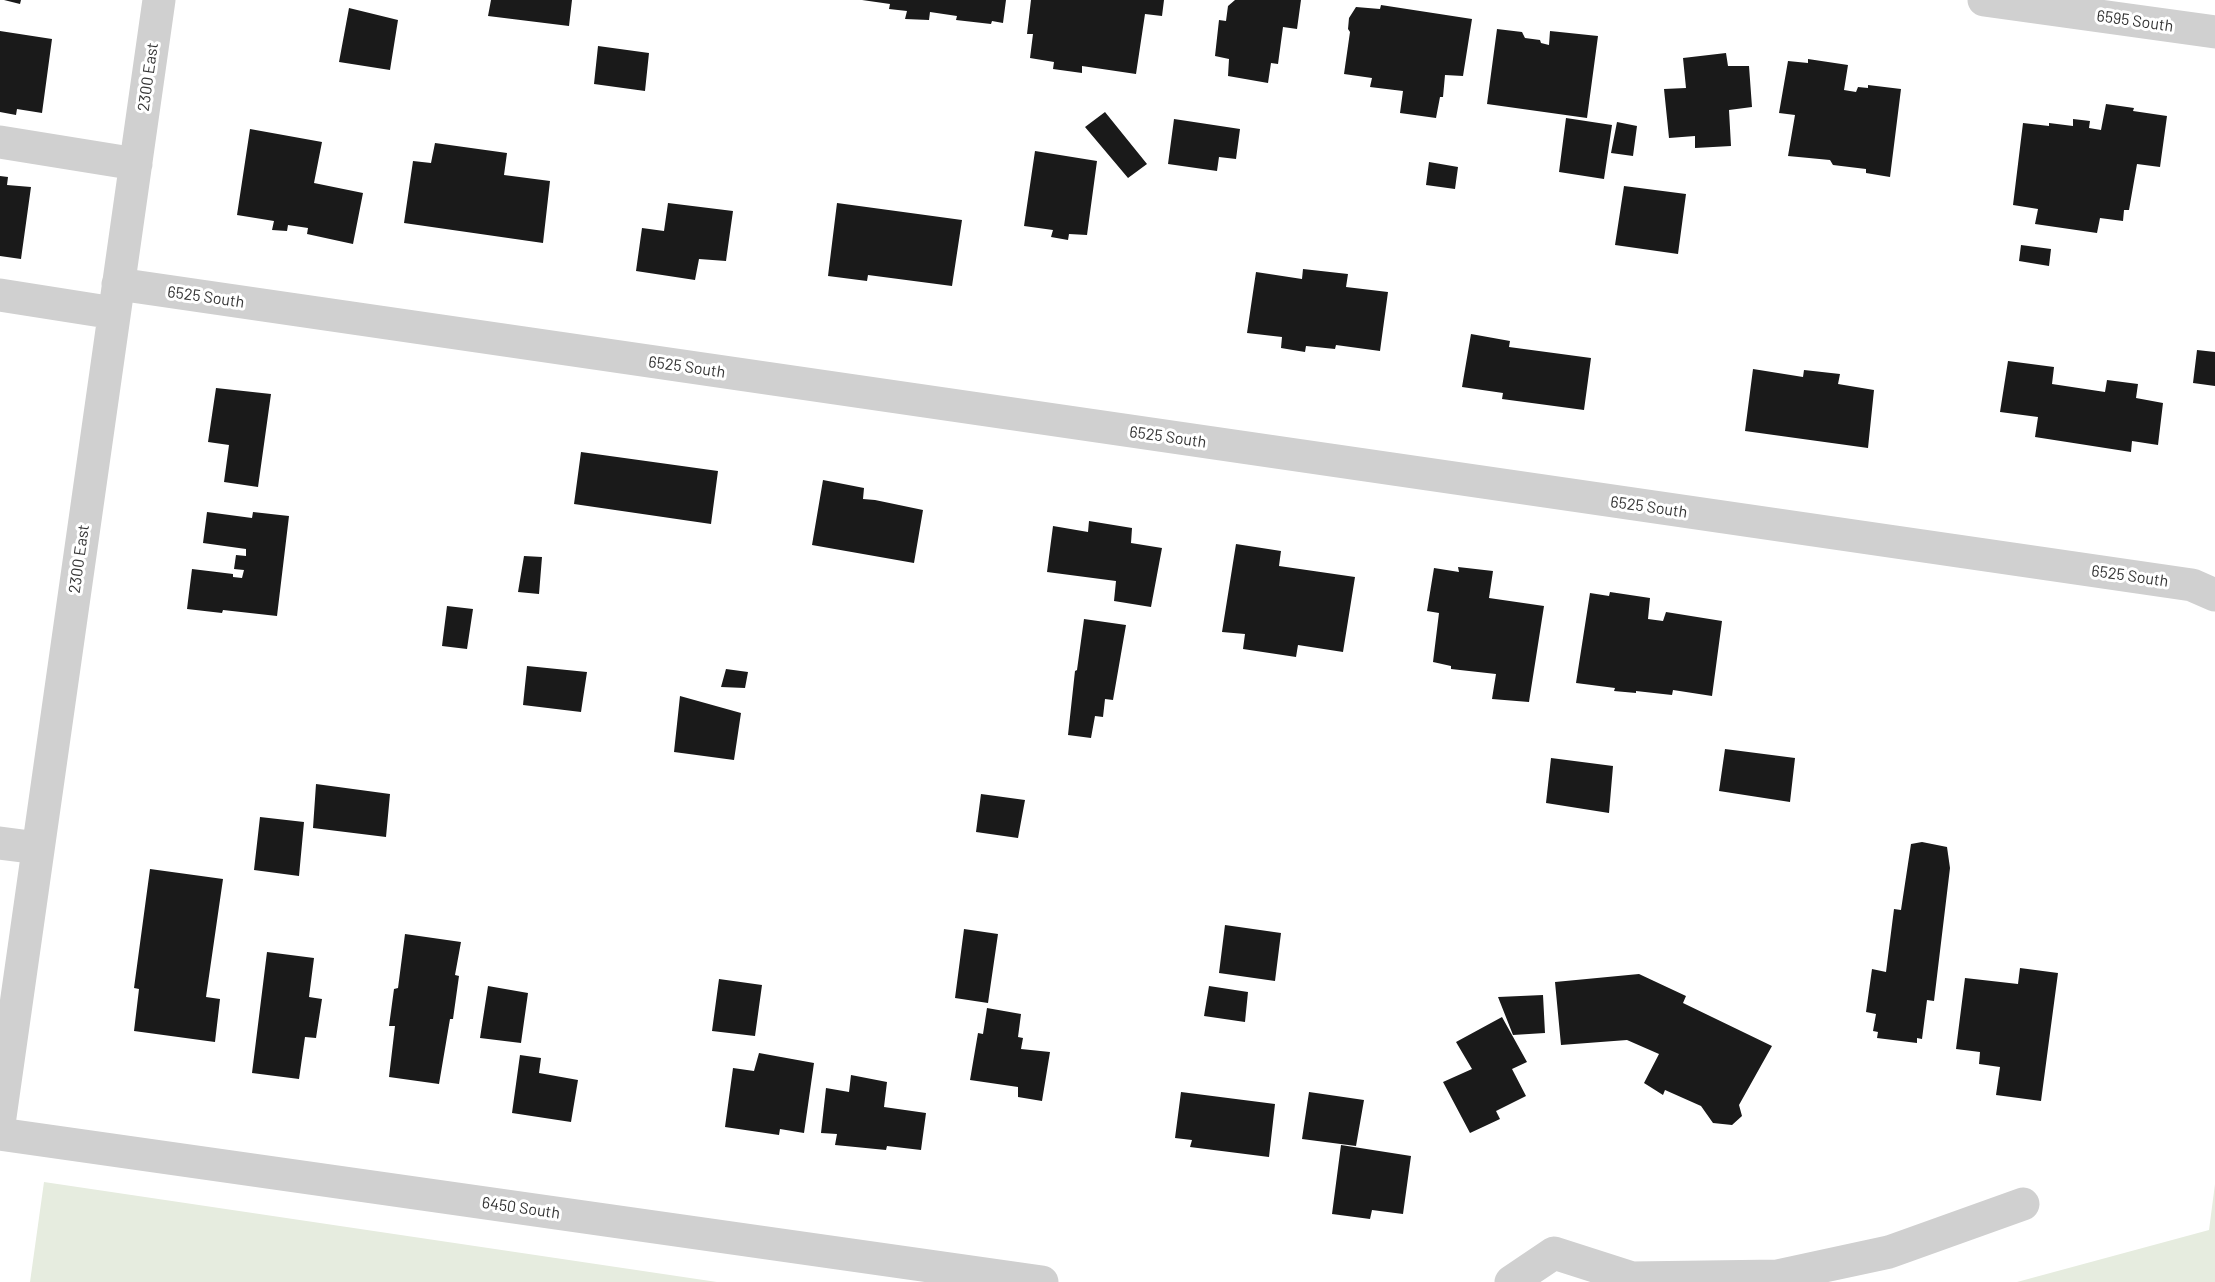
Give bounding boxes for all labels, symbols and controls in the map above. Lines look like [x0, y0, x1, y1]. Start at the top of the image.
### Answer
street label: 6595 South [2095, 6, 2175, 36]
street label: 2300 East [134, 41, 162, 113]
street label: 6525 South [166, 282, 246, 312]
street label: 6525 South [647, 352, 727, 382]
street label: 6525 South [1128, 422, 1208, 452]
street label: 6525 South [1609, 492, 1689, 522]
street label: 2300 East [65, 523, 93, 595]
street label: 6525 South [2090, 561, 2170, 591]
street label: 6450 South [481, 1193, 561, 1223]

